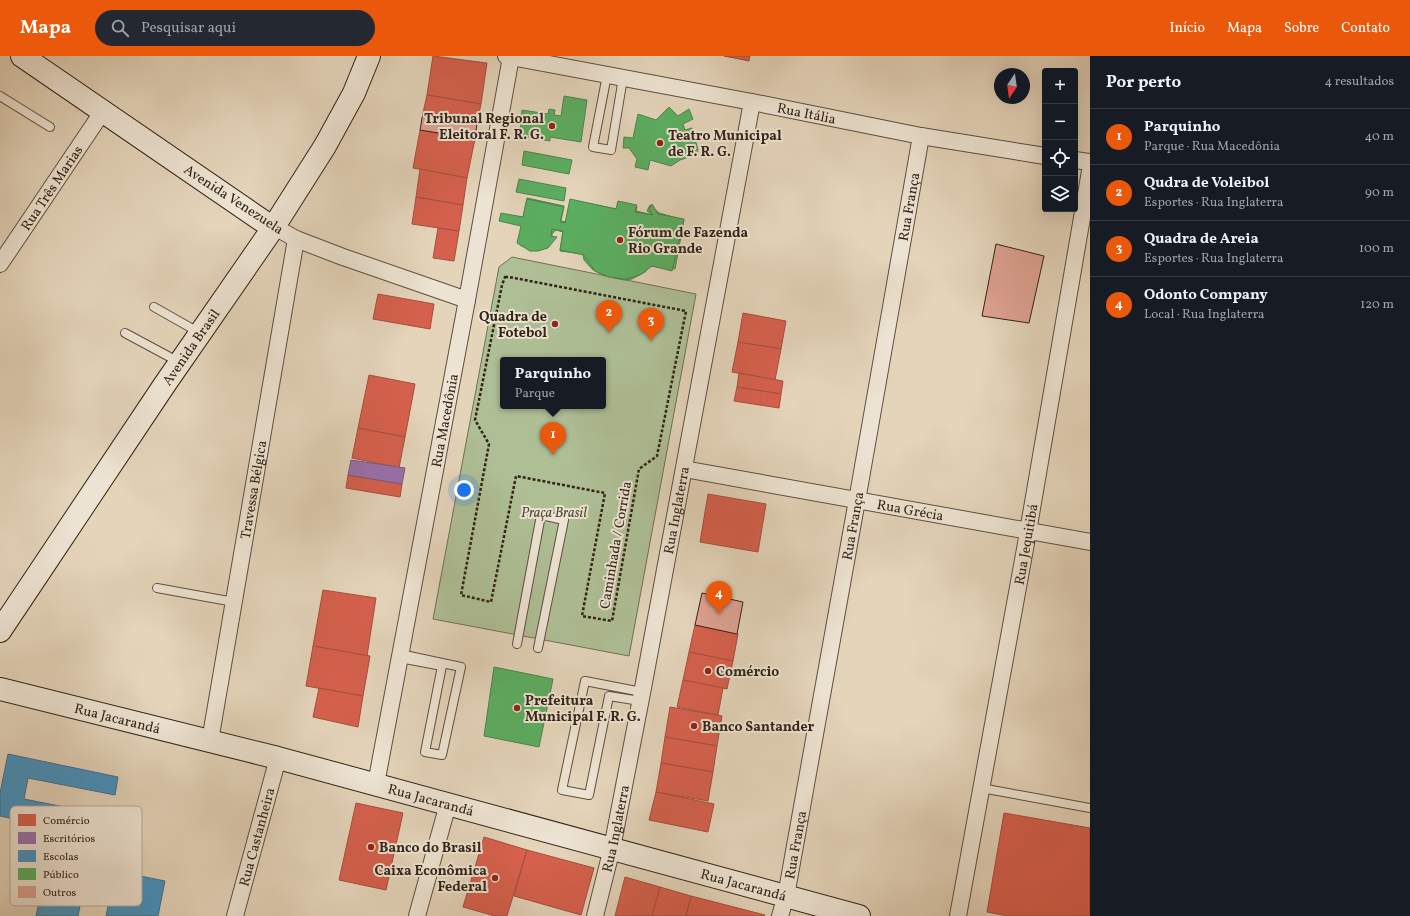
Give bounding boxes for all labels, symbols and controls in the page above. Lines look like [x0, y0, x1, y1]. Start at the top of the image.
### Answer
search box [95, 10, 375, 46]
text: Mapa [20, 15, 71, 41]
icon: search [109, 17, 131, 39]
text: Pesquisar aqui [141, 18, 236, 39]
text: Início [1169, 19, 1205, 38]
text: Mapa [1227, 19, 1262, 38]
text: Sobre [1284, 19, 1319, 38]
text: Contato [1341, 19, 1390, 38]
north arrow [994, 68, 1030, 104]
map controls [1042, 68, 1078, 212]
button: + [1042, 68, 1078, 104]
text: Por perto [1106, 71, 1181, 94]
text: 4 resultados [1324, 73, 1394, 91]
street label: Rua Itália [775, 99, 837, 130]
button: − [1042, 104, 1078, 140]
place label: Tribunal Regional Eleitoral F. R. G. [424, 110, 544, 145]
text: Parquinho [1144, 117, 1220, 138]
marker: Tribunal Regional Eleitoral F. R. G. [547, 121, 557, 131]
place label: Teatro Municipal de F. R. G. [668, 127, 782, 162]
text: 1 [1116, 128, 1122, 146]
text: 40 m [1365, 128, 1394, 146]
marker: Teatro Municipal de F. R. G. [655, 138, 665, 148]
text: Parque · Rua Macedônia [1144, 138, 1280, 156]
button: locate [1042, 140, 1078, 176]
street label: Rua Três Marias [17, 142, 88, 235]
street label: Avenida Venezuela [180, 161, 287, 240]
street label: Rua França [895, 171, 925, 243]
text: Qudra de Voleibol [1144, 173, 1269, 194]
button: layers [1042, 176, 1078, 212]
text: 2 [1116, 184, 1122, 202]
text: 90 m [1365, 184, 1394, 202]
text: Esportes · Rua Inglaterra [1144, 194, 1284, 212]
place label: Fórum de Fazenda Rio Grande [628, 224, 748, 259]
text: Quadra de Areia [1144, 229, 1259, 250]
marker: Fórum de Fazenda Rio Grande [615, 235, 625, 245]
text: 3 [1116, 240, 1122, 258]
text: 100 m [1359, 240, 1394, 258]
text: Esportes · Rua Inglaterra [1144, 250, 1284, 268]
text: Odonto Company [1144, 285, 1268, 306]
text: 4 [1115, 296, 1123, 314]
text: 120 m [1360, 296, 1394, 314]
pin: 2 [596, 300, 622, 333]
street label: Avenida Brasil [159, 306, 225, 390]
text: Local · Rua Inglaterra [1144, 306, 1265, 324]
place label: Quadra de Fotebol [479, 308, 547, 343]
pin: 3 [638, 308, 664, 341]
marker: Quadra de Fotebol [550, 319, 560, 329]
popup [500, 357, 606, 409]
text: Parquinho [515, 364, 591, 385]
street label: Rua Macedônia [428, 372, 464, 469]
text: Parque [515, 385, 555, 403]
pin: 1 [540, 422, 566, 455]
street label: Travessa Bélgica [237, 439, 272, 541]
street label: Rua Inglaterra [660, 465, 695, 556]
your location [454, 480, 474, 500]
street label: Caminhada / Corrida [596, 480, 637, 611]
street label: Rua França [838, 490, 869, 562]
street label: Rua Grécia [875, 496, 945, 527]
street label: Rua Jequitibá [1011, 502, 1044, 587]
park label: Praça Brasil [521, 504, 587, 523]
pin: 4 [706, 581, 732, 614]
place label: Comércio [716, 663, 779, 682]
marker: Comércio [703, 666, 713, 676]
place label: Prefeitura Municipal F. R. G. [525, 692, 641, 727]
street label: Rua Jacarandá [72, 700, 162, 739]
marker: Prefeitura Municipal F. R. G. [512, 703, 522, 713]
place label: Banco Santander [702, 718, 815, 737]
marker: Banco Santander [689, 721, 699, 731]
street label: Rua Jacarandá [386, 780, 476, 822]
street label: Rua Inglaterra [598, 783, 635, 874]
street label: Rua Castanheira [235, 786, 281, 889]
legend [10, 806, 142, 906]
street label: Rua França [781, 809, 812, 881]
text: Comércio [43, 814, 90, 829]
text: Escritórios [43, 832, 96, 847]
place label: Banco do Brasil [379, 839, 482, 858]
marker: Banco do Brasil [366, 842, 376, 852]
text: Escolas [43, 850, 79, 865]
place label: Caixa Econômica Federal [374, 862, 487, 897]
street label: Rua Jacarandá [698, 865, 788, 907]
text: Público [43, 868, 79, 883]
marker: Caixa Econômica Federal [490, 873, 500, 883]
text: Outros [43, 886, 77, 901]

